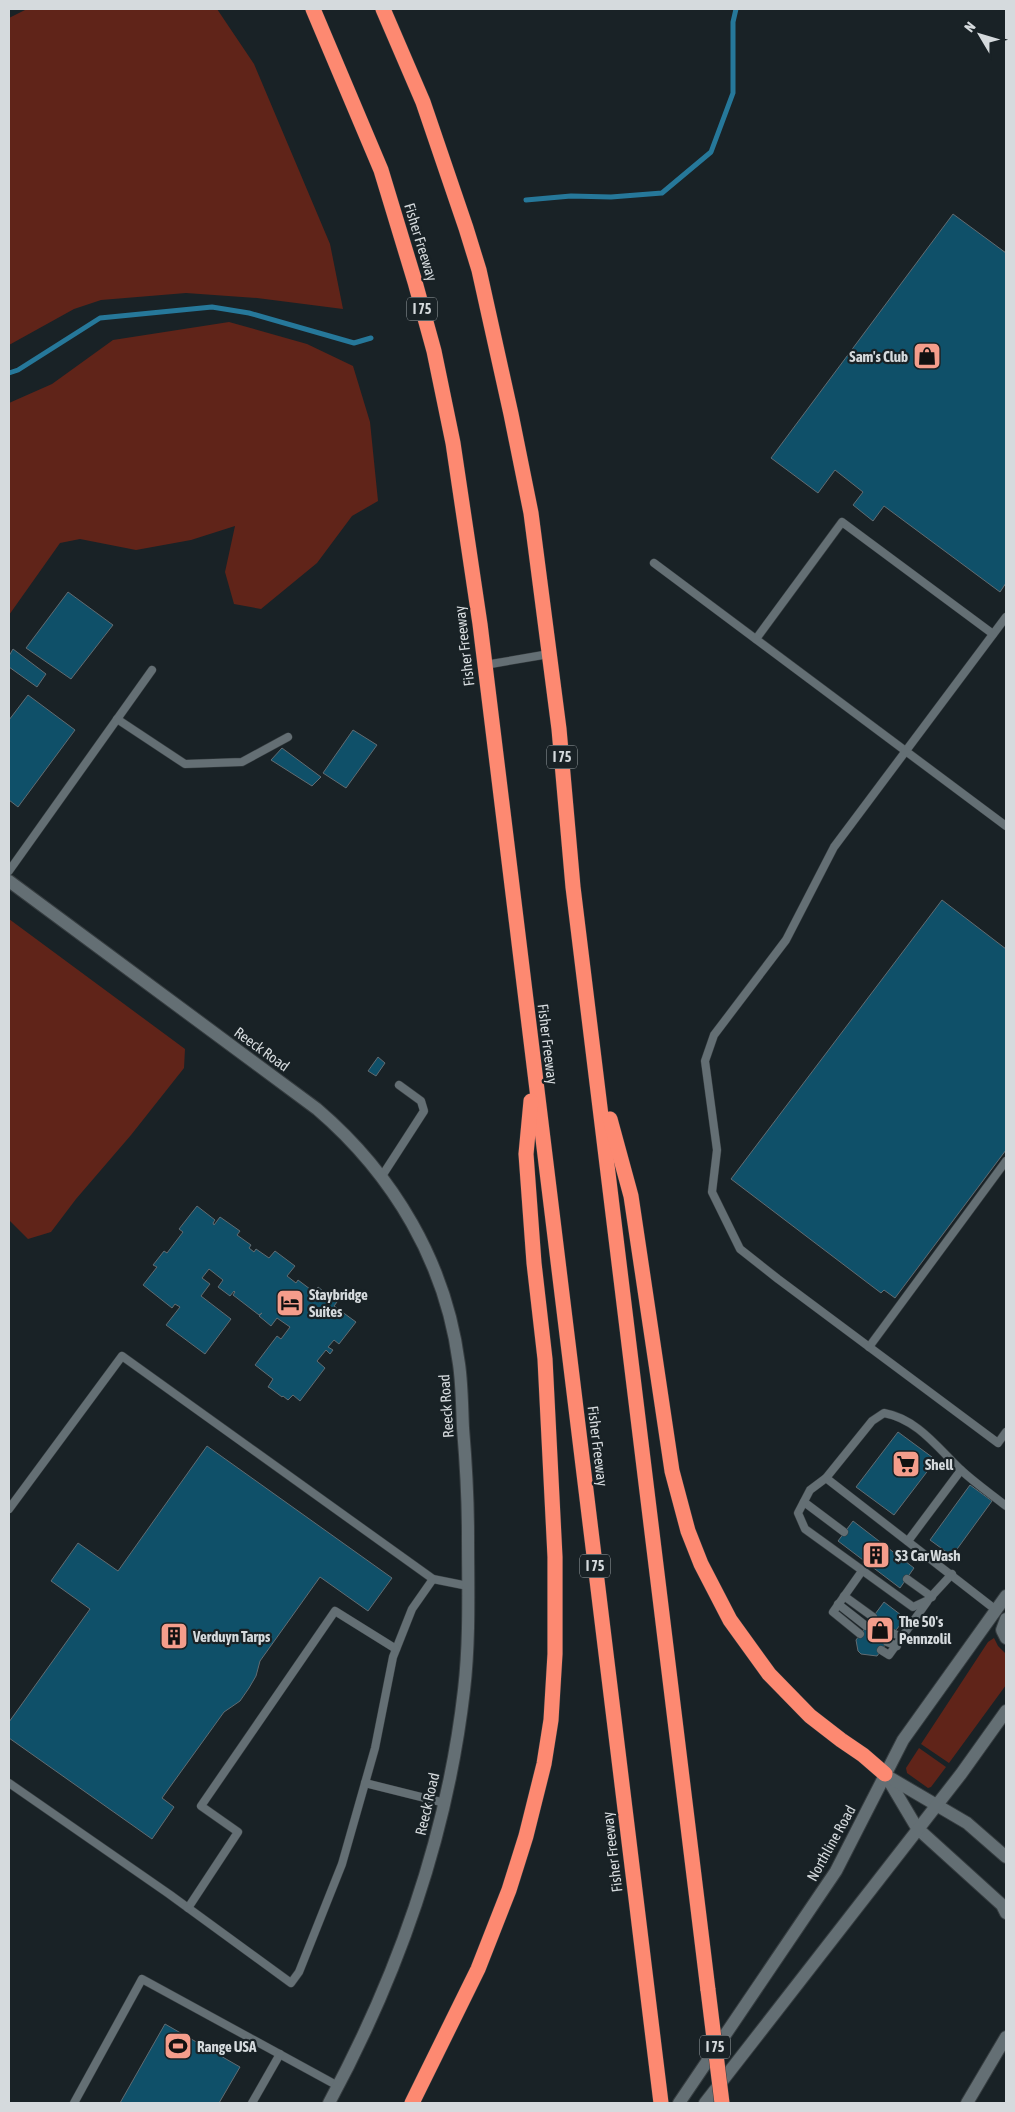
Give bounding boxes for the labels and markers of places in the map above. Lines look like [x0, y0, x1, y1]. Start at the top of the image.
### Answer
shop icon: Sam's Club [912, 341, 942, 371]
place label: Sam's Club [849, 348, 908, 365]
place label: Staybridge Suites [309, 1286, 368, 1320]
hotel icon: Staybridge Suites [275, 1288, 305, 1318]
supermarket icon: Shell [891, 1449, 921, 1479]
place label: Shell [925, 1456, 954, 1473]
building icon: $3 Car Wash [861, 1540, 891, 1570]
place label: $3 Car Wash [895, 1547, 961, 1564]
place label: The 50's Pennzolil [899, 1613, 952, 1647]
shop icon: The 50's Pennzolil [865, 1615, 895, 1645]
building icon: Verduyn Tarps [159, 1621, 189, 1651]
place label: Verduyn Tarps [192, 1628, 271, 1645]
sports icon: Range USA [163, 2031, 193, 2061]
place label: Range USA [197, 2038, 257, 2055]

